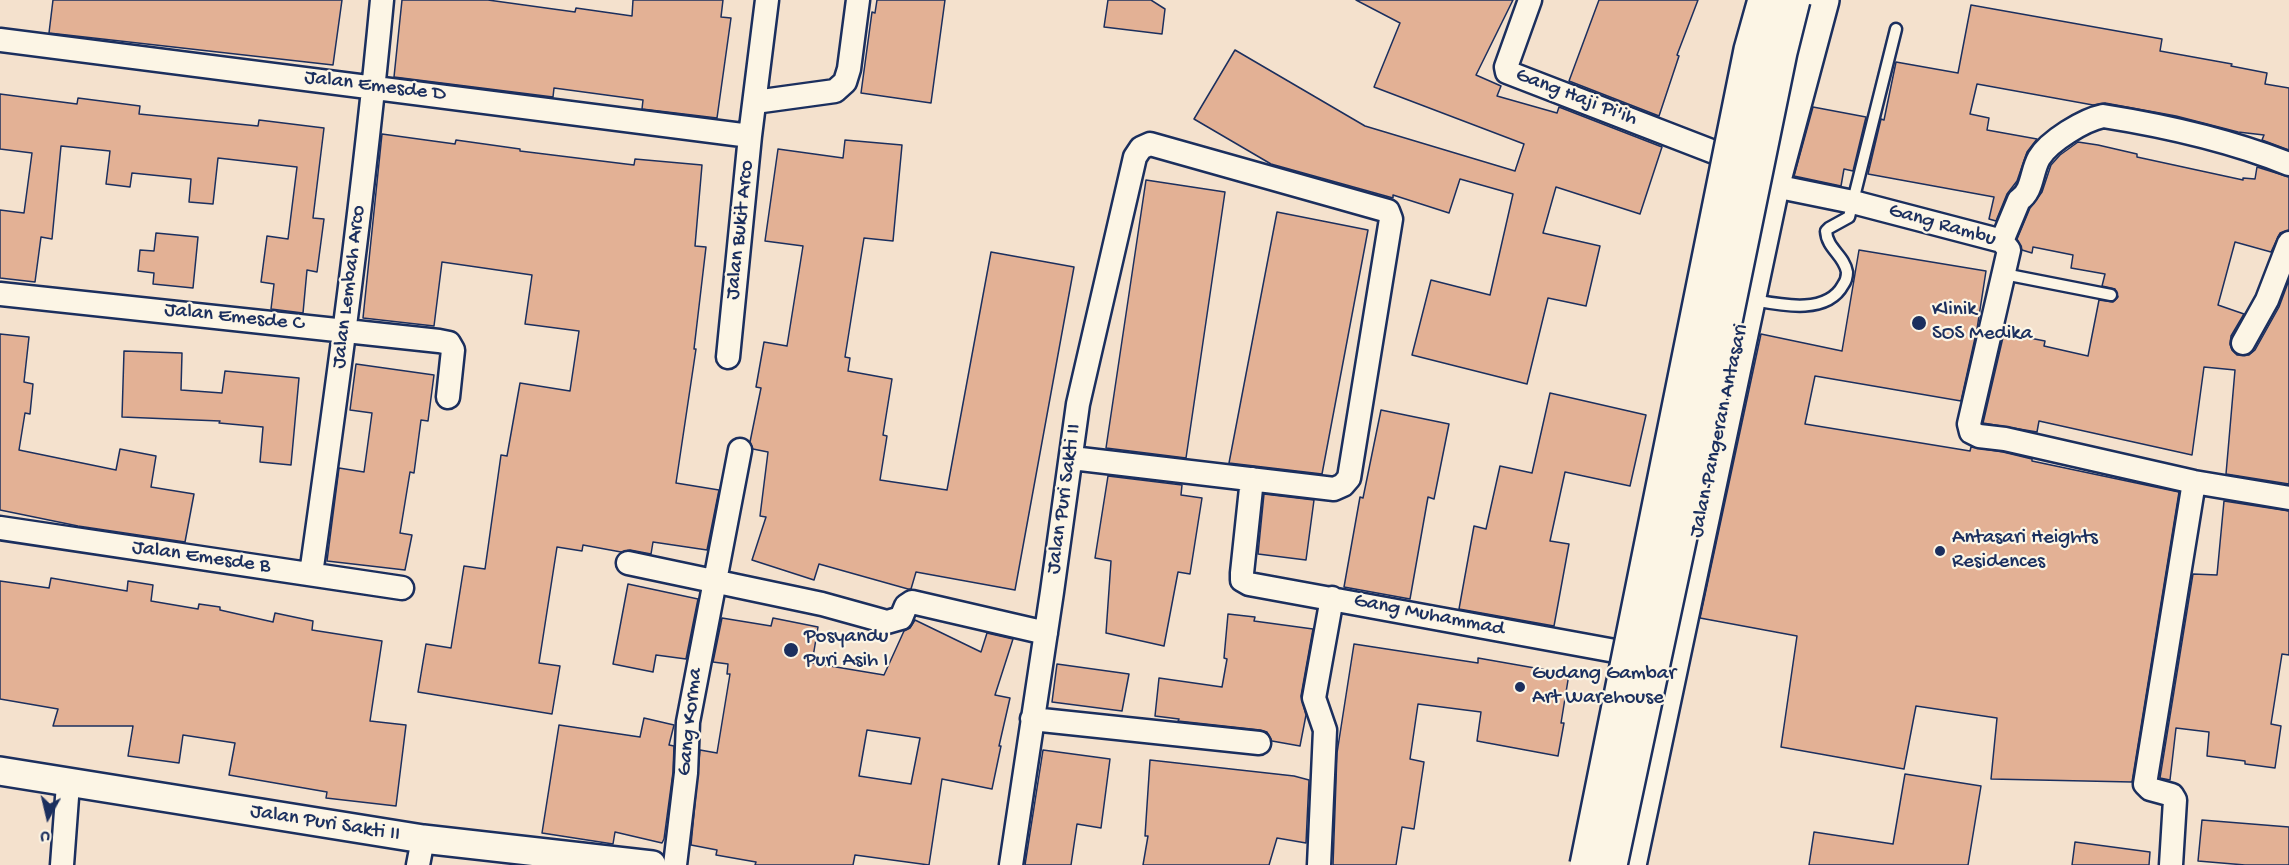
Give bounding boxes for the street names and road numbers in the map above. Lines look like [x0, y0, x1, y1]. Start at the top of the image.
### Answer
street label: Gang Haji Pi'ih [1512, 63, 1640, 133]
street label: Jalan Emesde D [303, 66, 447, 108]
street label: Jalan Bukit Arco [721, 159, 761, 301]
street label: Gang Rambu [1886, 199, 1998, 253]
street label: Jalan Lembah Arco [327, 204, 373, 370]
street label: Jalan Emesde C [163, 298, 305, 338]
street label: Jalan Pangeran Antasari [1685, 322, 1755, 540]
street label: Jalan Puri Sakti II [1042, 422, 1088, 576]
street label: Jalan Emesde B [130, 536, 272, 580]
street label: Gang Muhammad [1352, 589, 1506, 643]
street label: Gang Korma [673, 667, 709, 777]
street label: Jalan Puri Sakti II [248, 800, 402, 848]

